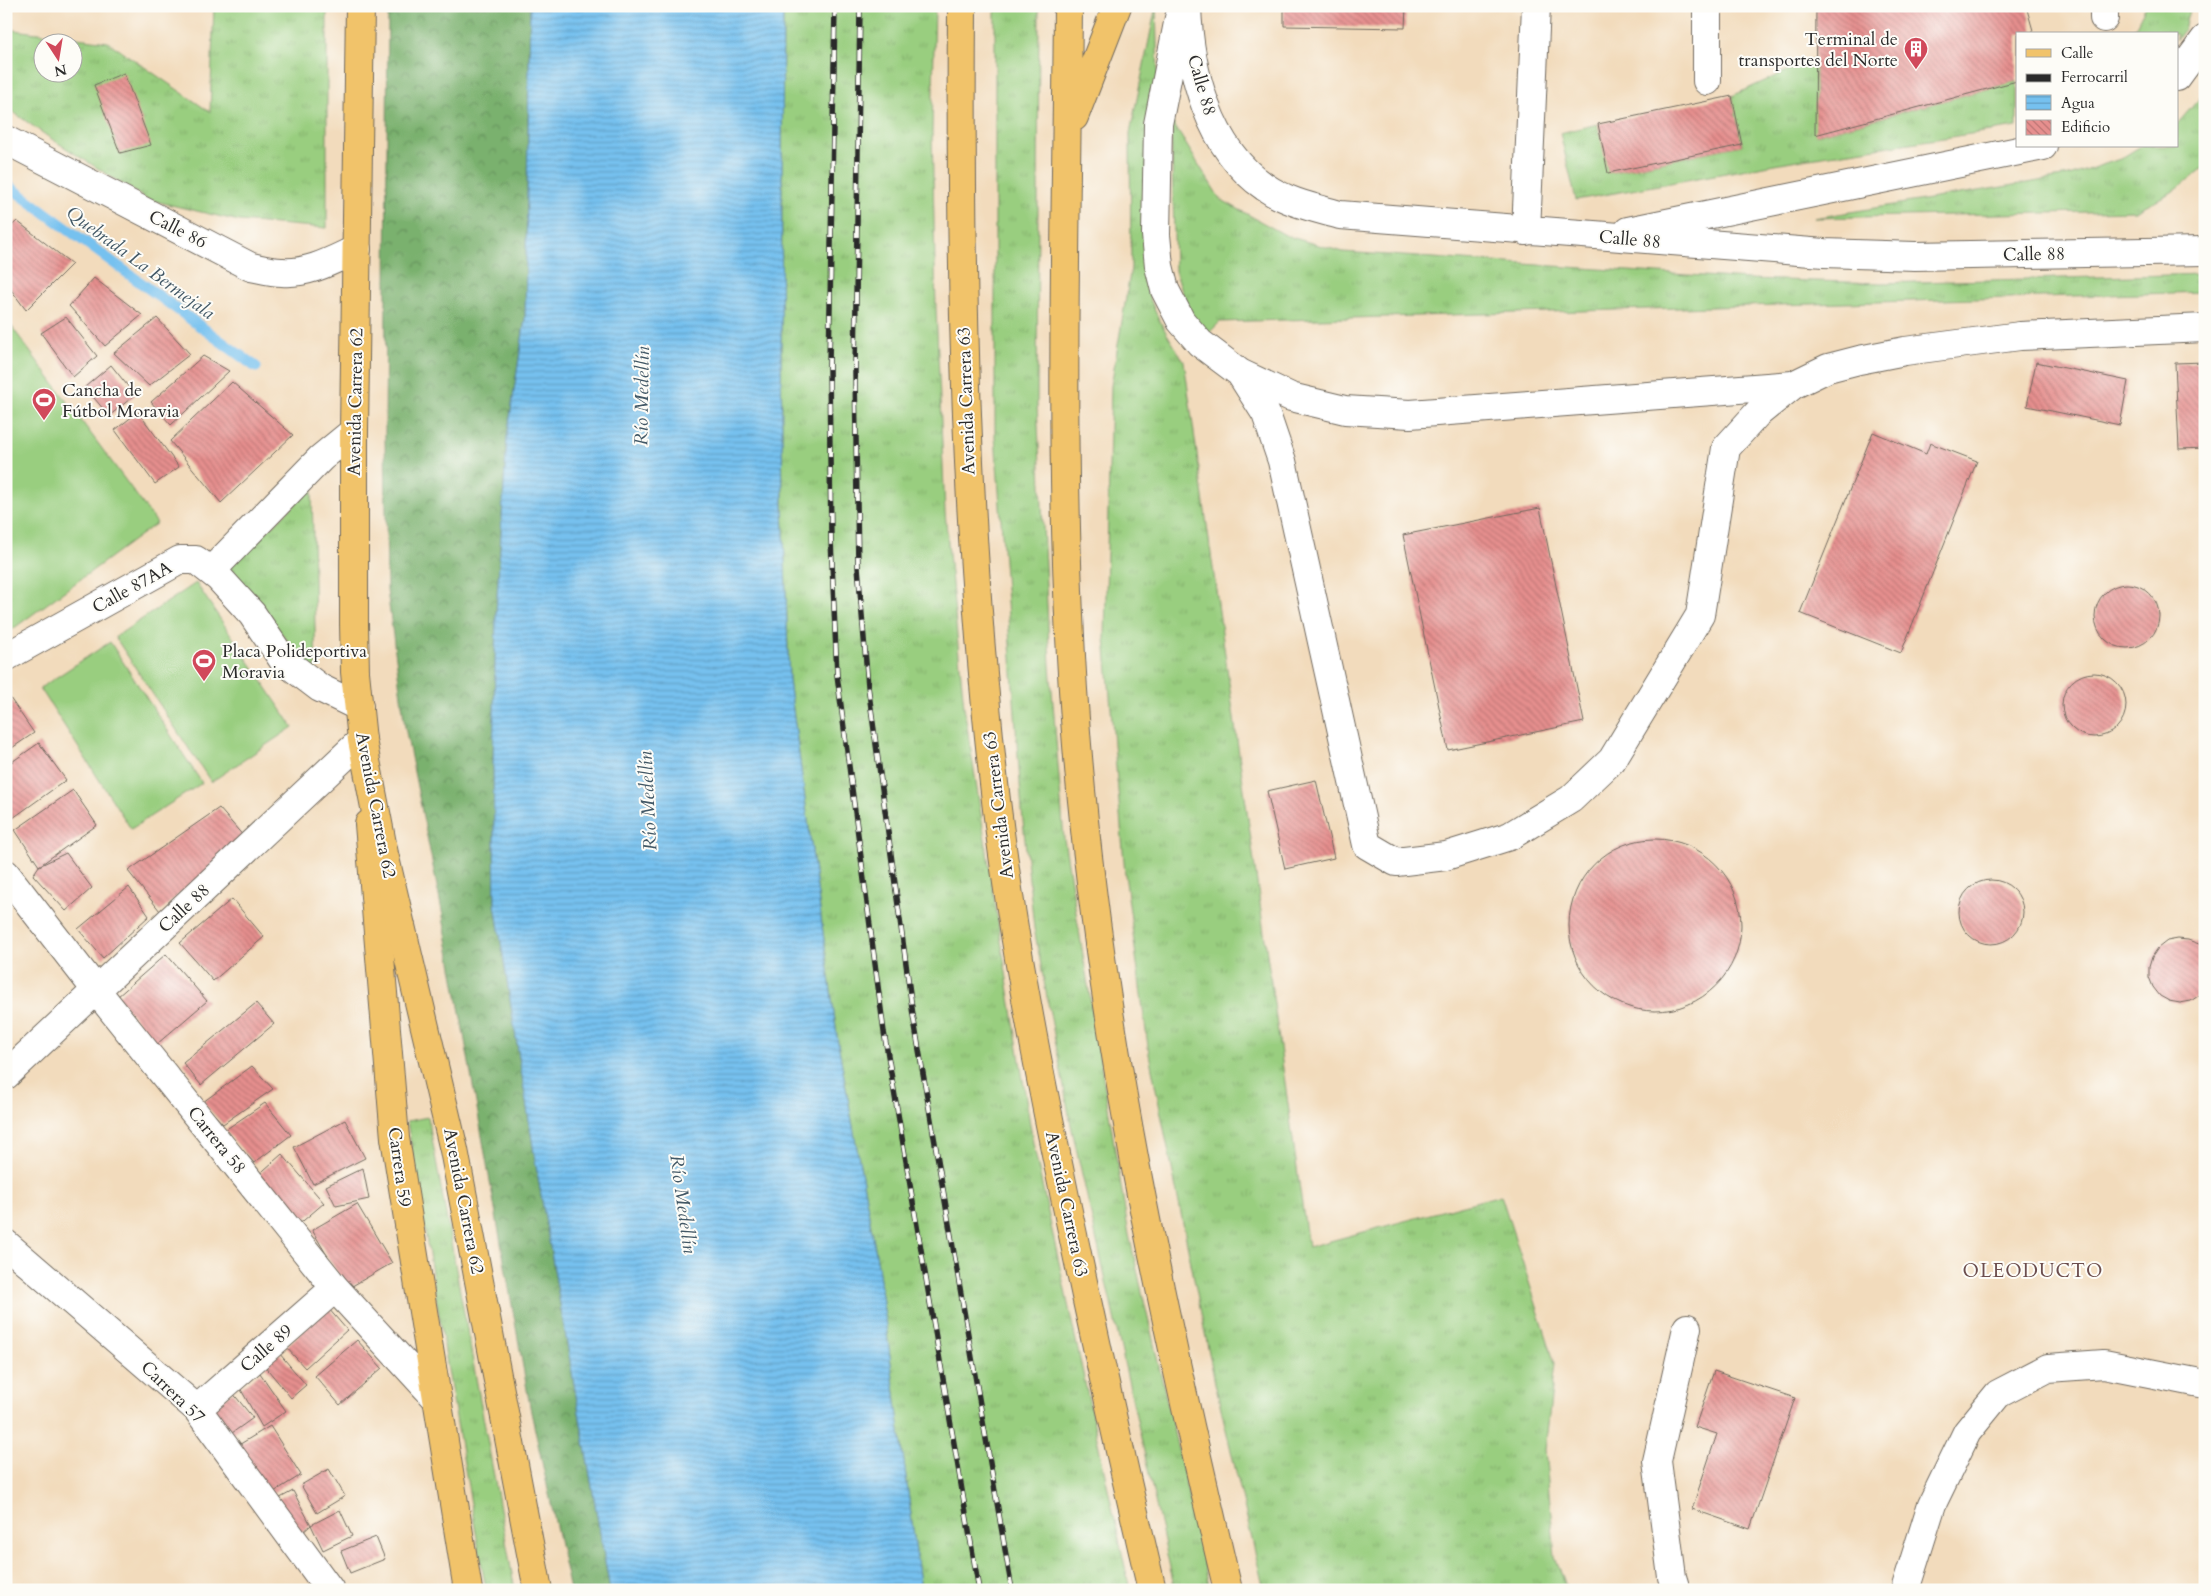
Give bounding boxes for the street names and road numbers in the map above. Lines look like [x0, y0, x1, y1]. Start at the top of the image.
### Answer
street label: Calle 88 [1181, 52, 1222, 118]
street label: Calle 86 [144, 204, 211, 255]
street label: Calle 88 [1598, 224, 1662, 255]
street label: Calle 88 [2003, 241, 2065, 268]
street label: Avenida Carrera 63 [951, 327, 982, 475]
street label: Avenida Carrera 62 [342, 328, 369, 476]
street label: Calle 87AA [88, 555, 177, 620]
street label: Avenida Carrera 62 [349, 730, 402, 880]
street label: Avenida Carrera 63 [977, 730, 1020, 880]
street label: Calle 88 [153, 878, 216, 939]
street label: Carrera 58 [182, 1101, 252, 1179]
street label: Carrera 59 [382, 1125, 417, 1209]
street label: Avenida Carrera 62 [437, 1126, 490, 1276]
street label: Avenida Carrera 63 [1039, 1129, 1094, 1279]
street label: Calle 89 [235, 1319, 298, 1378]
street label: Carrera 57 [135, 1355, 210, 1429]

